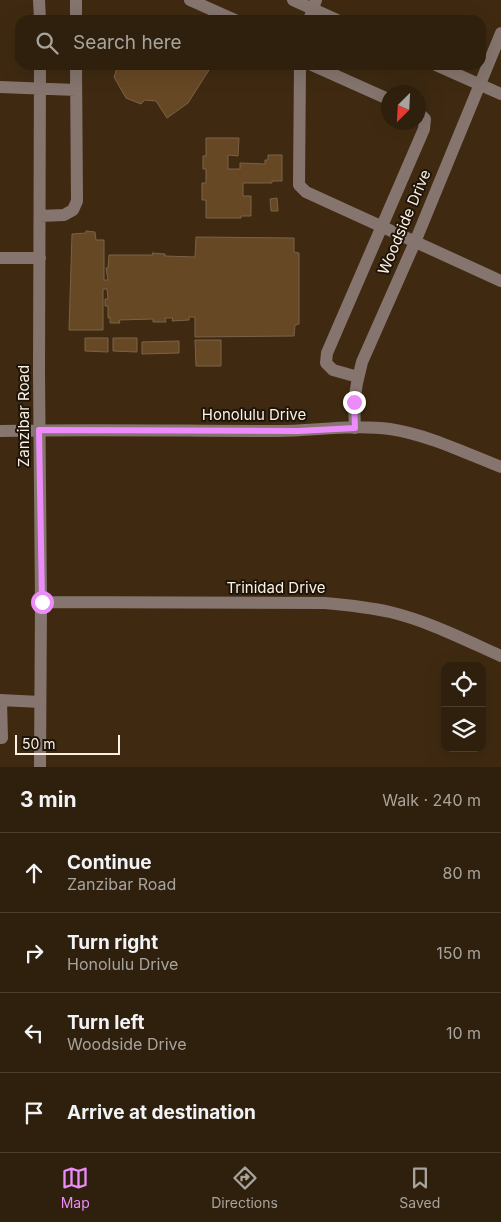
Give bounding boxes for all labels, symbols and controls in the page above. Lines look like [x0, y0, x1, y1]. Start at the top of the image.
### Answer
search box [15, 15, 486, 70]
icon: search [33, 29, 61, 57]
text: Search here [73, 31, 182, 54]
north arrow [381, 85, 426, 130]
street label: Woodside Drive [373, 167, 435, 277]
street label: Zanzibar Road [14, 365, 33, 467]
route end [343, 391, 366, 414]
street label: Honolulu Drive [202, 405, 306, 424]
street label: Trinidad Drive [226, 578, 326, 597]
route start [31, 591, 54, 614]
map controls [441, 662, 486, 752]
button: locate [441, 662, 486, 707]
button: layers [441, 707, 486, 752]
scale bar [15, 732, 120, 755]
text: 50 m [22, 735, 56, 752]
text: 3 min [20, 787, 76, 812]
text: Walk · 240 m [382, 790, 481, 810]
text: Continue [67, 851, 152, 874]
icon: ahead [20, 859, 48, 887]
text: 80 m [442, 863, 481, 883]
text: Zanzibar Road [67, 874, 176, 894]
text: Turn right [67, 931, 158, 954]
icon: right [20, 939, 48, 967]
text: 150 m [436, 943, 481, 963]
text: Honolulu Drive [67, 954, 178, 974]
text: Turn left [67, 1011, 145, 1034]
icon: left [20, 1019, 48, 1047]
text: 10 m [446, 1023, 481, 1043]
text: Woodside Drive [67, 1034, 187, 1054]
icon: arrive [20, 1099, 48, 1127]
text: Arrive at destination [67, 1101, 256, 1124]
tab: Map [61, 1164, 90, 1211]
tab: Directions [211, 1164, 278, 1211]
tab: Saved [399, 1164, 440, 1211]

